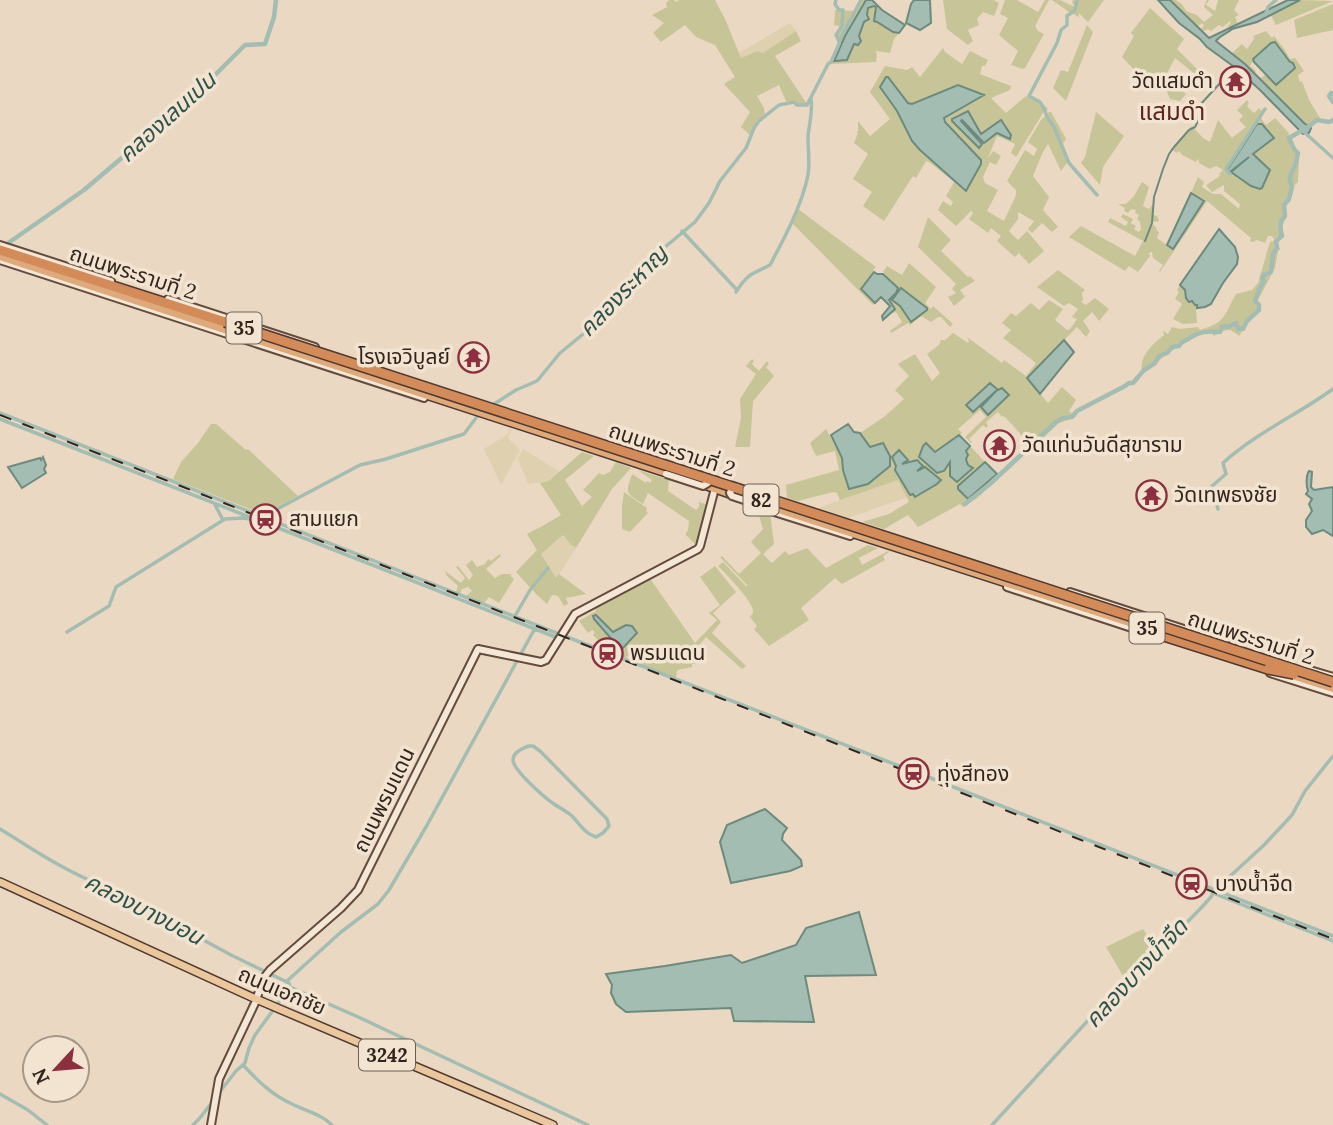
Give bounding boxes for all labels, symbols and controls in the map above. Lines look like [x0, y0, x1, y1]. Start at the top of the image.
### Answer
water label: คลองเลนเปน [112, 64, 223, 168]
temple icon: วัดแสมดำ [1219, 64, 1253, 98]
place label: วัดแสมดำ [1132, 67, 1213, 94]
district label: แสมดำ [1139, 96, 1205, 127]
street label: ถนนพระรามที่ 2 [66, 238, 200, 306]
water label: คลองระหาญ [572, 238, 675, 342]
road number: 35 [226, 312, 262, 344]
temple icon: โรงเจวิบูลย์ [456, 340, 490, 374]
place label: โรงเจวิบูลย์ [358, 343, 450, 370]
street label: ถนนพระรามที่ 2 [605, 415, 739, 483]
temple icon: วัดแท่นวันดีสุขาราม [982, 428, 1016, 462]
place label: วัดแท่นวันดีสุขาราม [1022, 431, 1183, 458]
temple icon: วัดเทพธงชัย [1134, 478, 1168, 512]
place label: วัดเทพธงชัย [1174, 481, 1278, 508]
road number: 82 [744, 485, 778, 516]
station icon: สามแยก [249, 502, 283, 536]
place label: สามแยก [289, 505, 359, 532]
street label: ถนนพระรามที่ 2 [1184, 603, 1318, 671]
road number: 35 [1130, 612, 1164, 643]
station icon: พรมแดน [590, 636, 624, 670]
place label: พรมแดน [630, 639, 705, 666]
street label: ถนนพรมแดน [347, 743, 421, 857]
station icon: ทุ่งสีทอง [897, 757, 931, 791]
place label: ทุ่งสีทอง [937, 760, 1009, 787]
water label: คลองบางบอน [80, 866, 210, 952]
station icon: บางน้ำจืด [1175, 867, 1209, 901]
place label: บางน้ำจืด [1215, 869, 1293, 897]
water label: คลองบางน้ำจืด [1077, 911, 1194, 1033]
street label: ถนนเอกชัย [234, 960, 330, 1021]
north arrow [21, 1034, 91, 1104]
road number: 3242 [359, 1040, 415, 1070]
text: N [27, 1064, 55, 1088]

